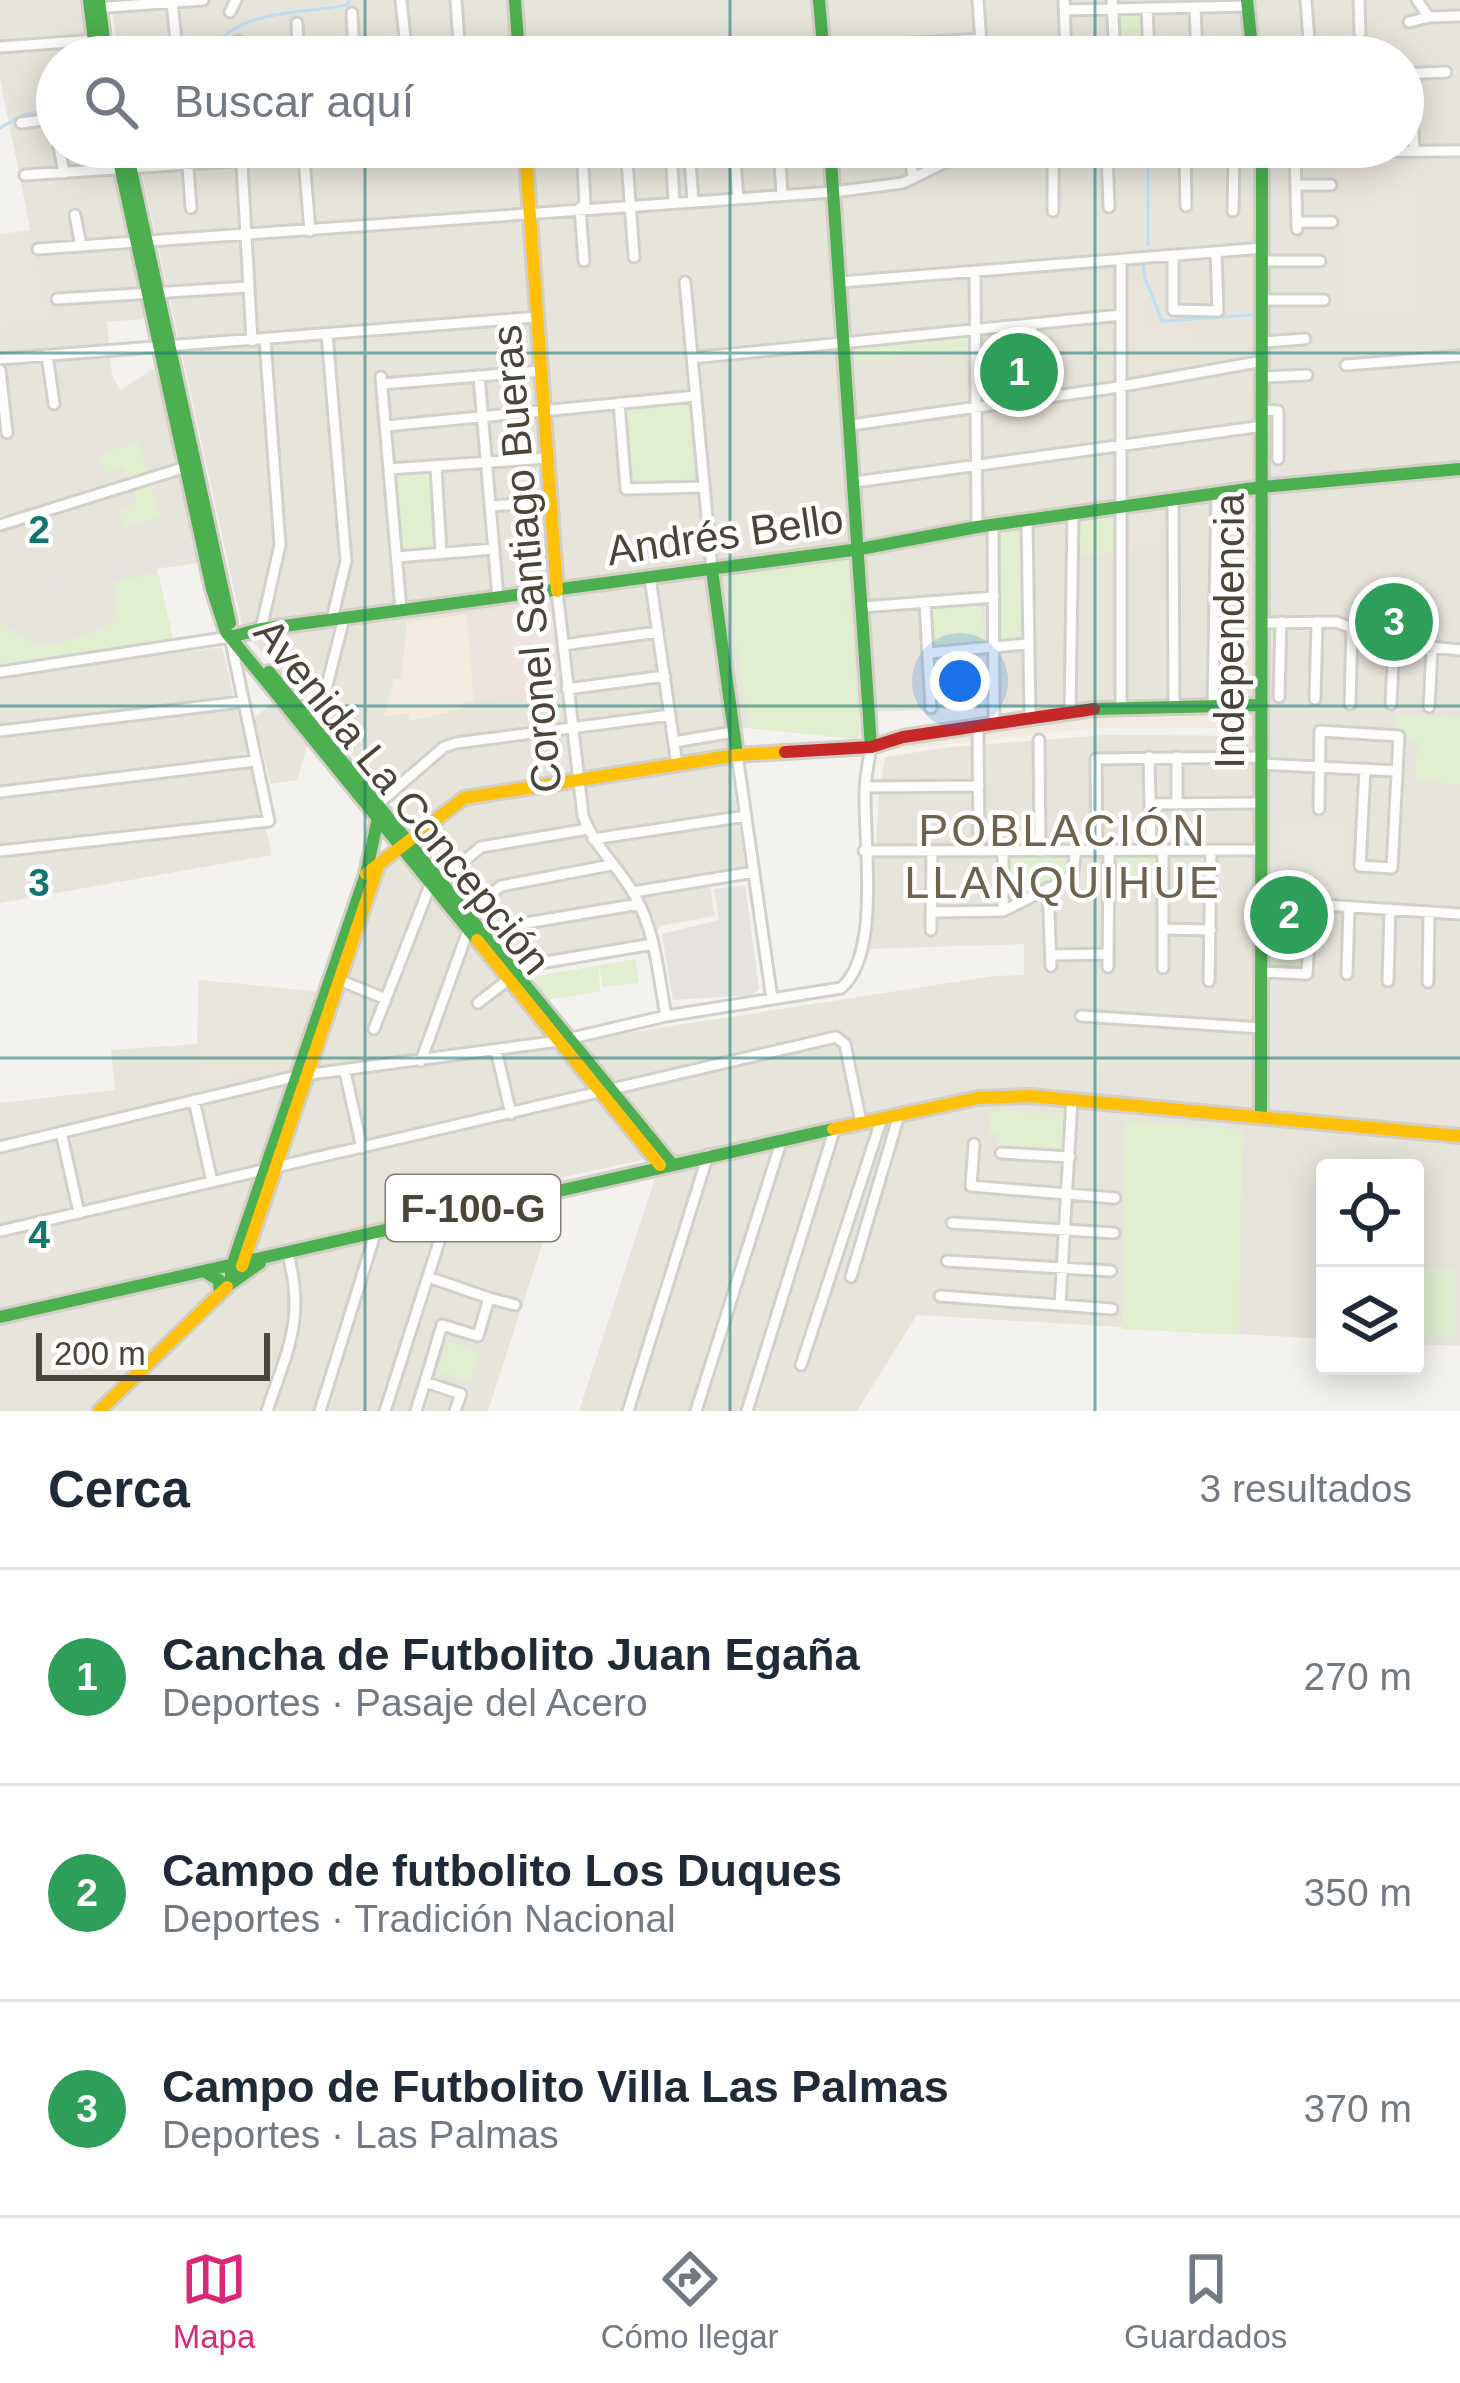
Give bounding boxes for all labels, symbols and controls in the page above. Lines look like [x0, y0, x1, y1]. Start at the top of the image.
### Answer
search box [36, 36, 1424, 168]
icon: search [78, 69, 144, 135]
text: Buscar aquí [174, 76, 414, 127]
street label: Coronel Santiago Bueras [483, 323, 570, 795]
pin: 1 [980, 327, 1058, 417]
street label: Independencia [1206, 493, 1253, 769]
street label: Andrés Bello [604, 495, 846, 574]
text: 2 [28, 508, 50, 551]
pin: 3 [1355, 577, 1433, 667]
street label: Avenida La Concepción [245, 609, 560, 983]
your location [930, 651, 990, 711]
district label: POBLACIÓN LLANQUIHUE [904, 805, 1222, 908]
text: 3 [28, 861, 50, 904]
pin: 2 [1250, 870, 1328, 960]
map controls [1316, 1159, 1424, 1375]
button: locate [1316, 1159, 1424, 1267]
road number: F-100-G [386, 1175, 560, 1241]
text: 4 [28, 1213, 50, 1256]
button: layers [1316, 1267, 1424, 1375]
scale bar [36, 1327, 270, 1380]
text: 200 m [54, 1335, 146, 1372]
text: Cerca [48, 1461, 190, 1518]
text: 3 resultados [1200, 1467, 1412, 1510]
text: Cancha de Futbolito Juan Egaña [162, 1629, 860, 1680]
text: 1 [76, 1655, 98, 1698]
text: 270 m [1304, 1655, 1412, 1698]
text: Deportes · Pasaje del Acero [162, 1681, 648, 1724]
text: Campo de futbolito Los Duques [162, 1845, 842, 1896]
text: 2 [76, 1871, 98, 1914]
text: 350 m [1304, 1871, 1412, 1914]
text: Deportes · Tradición Nacional [162, 1897, 676, 1940]
text: Campo de Futbolito Villa Las Palmas [162, 2061, 949, 2112]
text: 3 [76, 2087, 98, 2130]
text: 370 m [1304, 2087, 1412, 2130]
text: Deportes · Las Palmas [162, 2113, 559, 2156]
tab: Mapa [173, 2246, 255, 2356]
tab: Cómo llegar [601, 2246, 779, 2356]
tab: Guardados [1124, 2246, 1287, 2356]

